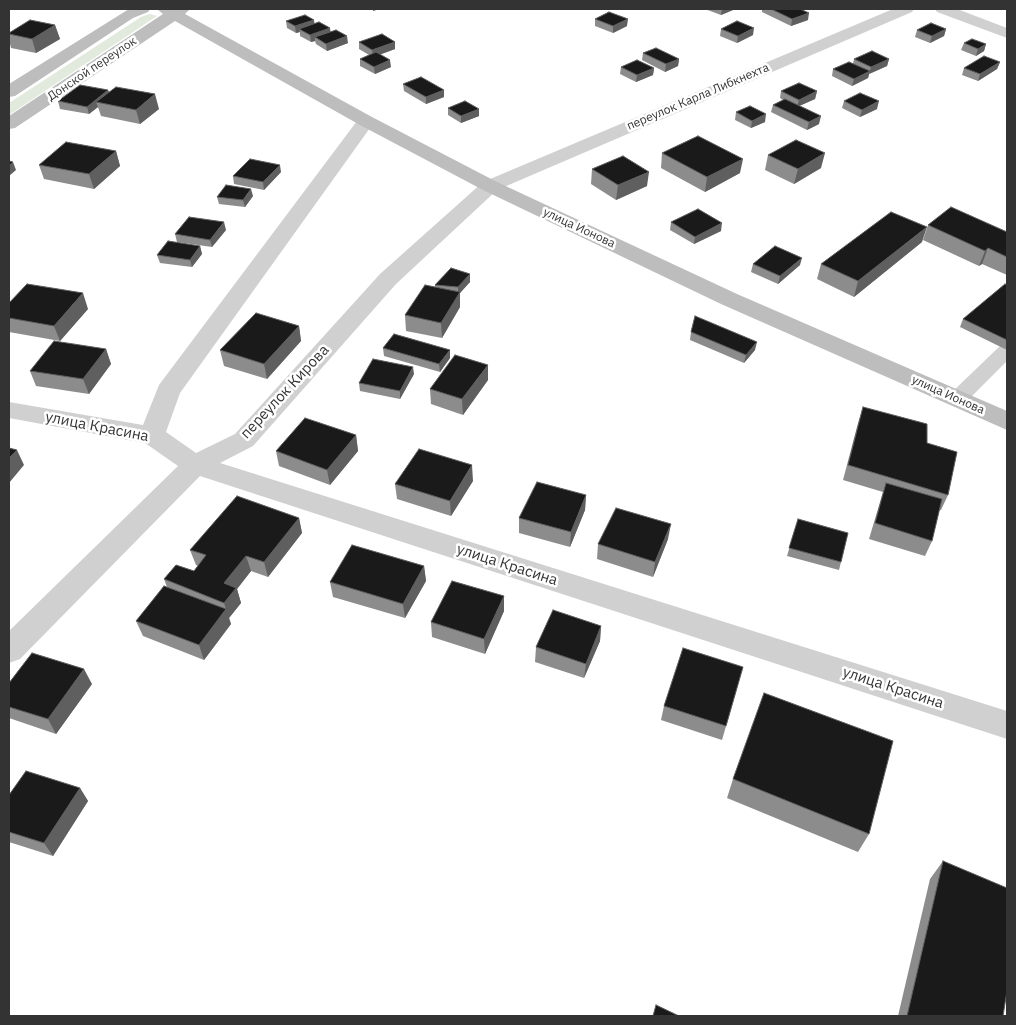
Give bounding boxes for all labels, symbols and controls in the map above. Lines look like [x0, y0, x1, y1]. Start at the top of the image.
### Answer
street label: Донской переулок [45, 34, 139, 104]
street label: переулок Карла Либкнехта [625, 60, 771, 134]
street label: улица Ионова [541, 205, 617, 251]
street label: переулок Кирова [237, 341, 333, 443]
street label: улица Ионова [909, 373, 987, 417]
street label: улица Красина [44, 408, 150, 446]
street label: улица Красина [454, 540, 560, 590]
street label: улица Красина [840, 663, 946, 713]

